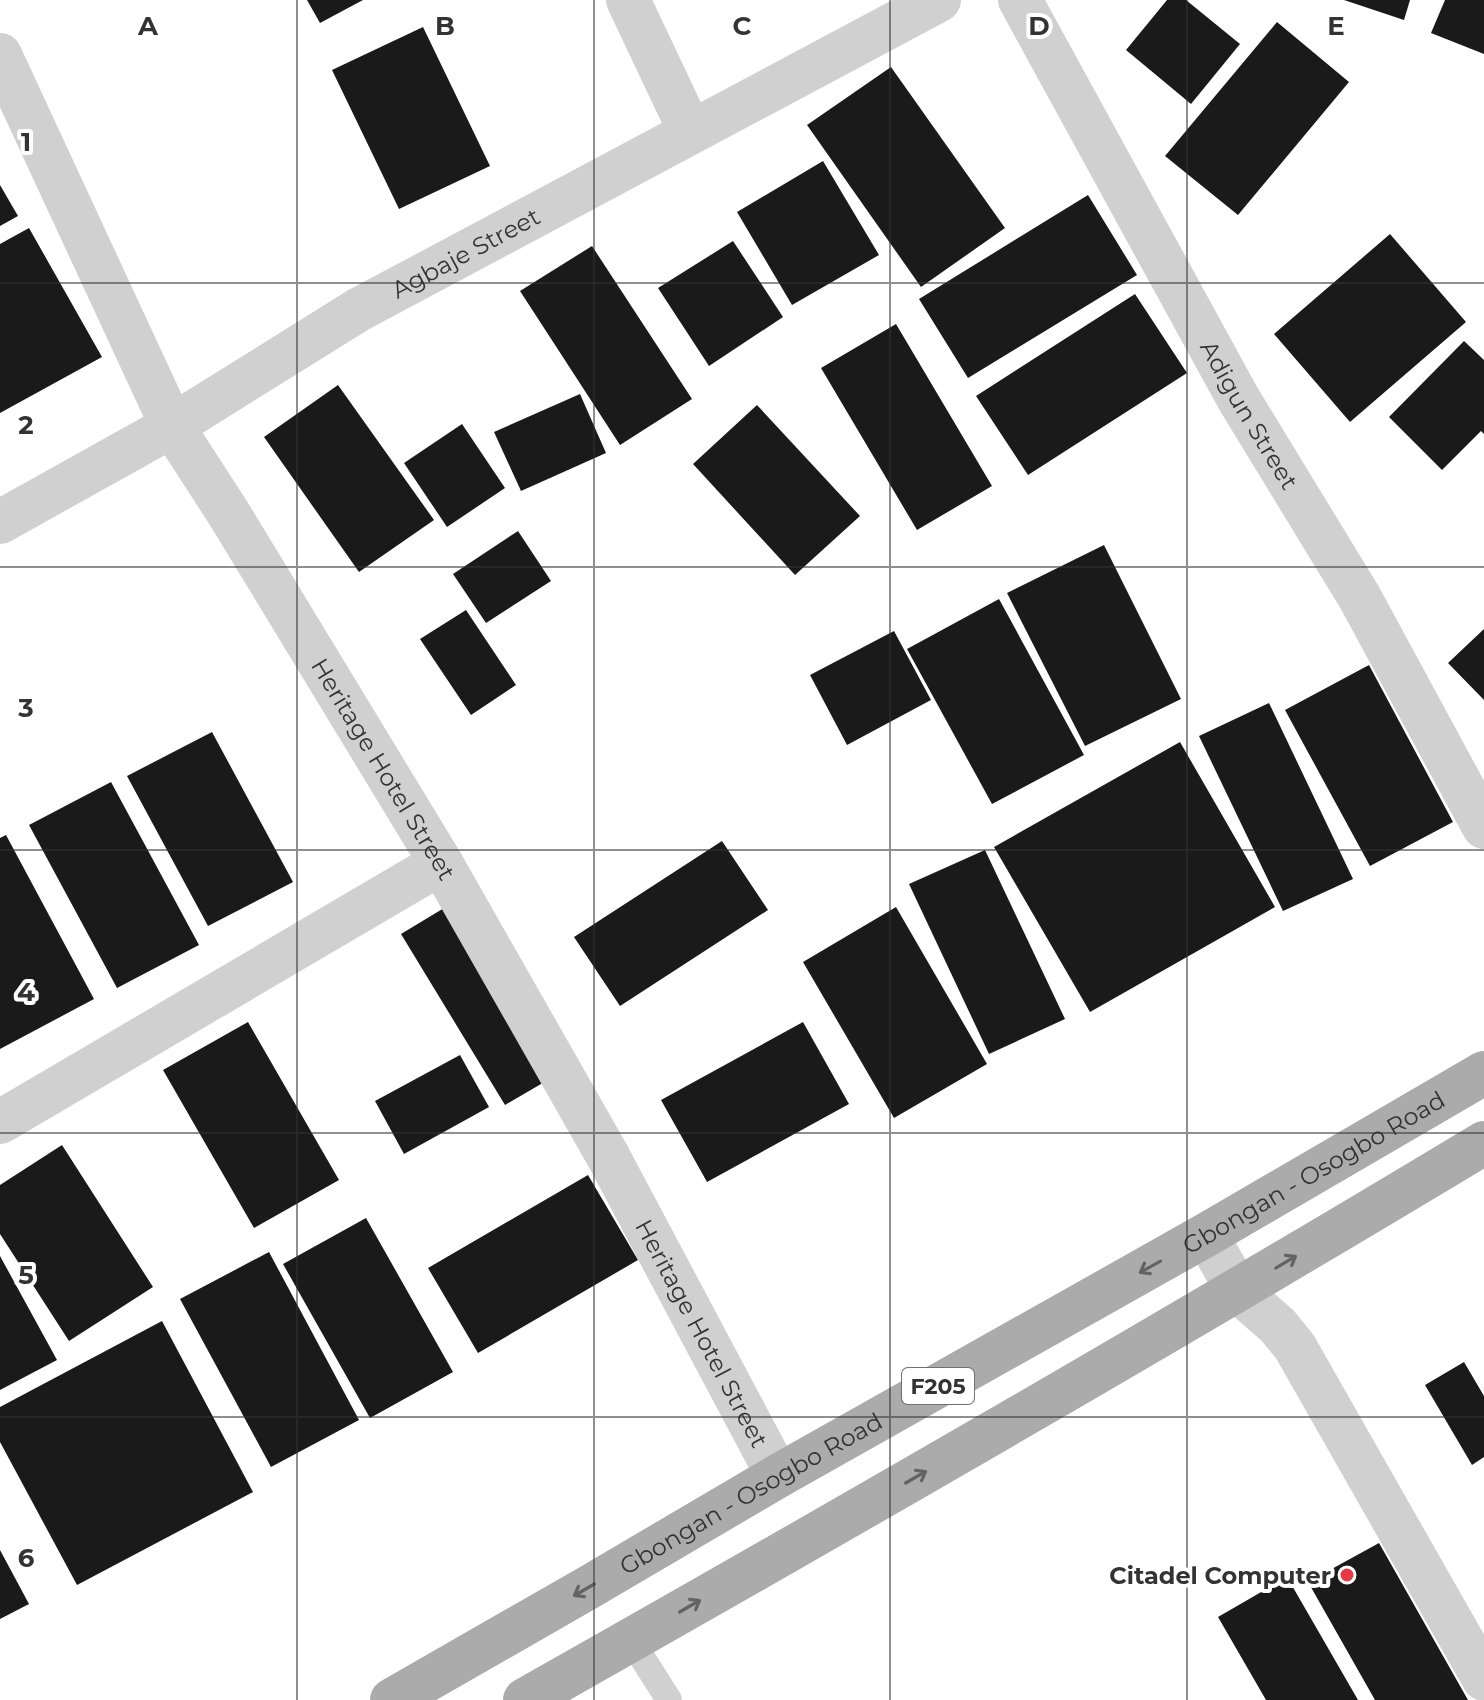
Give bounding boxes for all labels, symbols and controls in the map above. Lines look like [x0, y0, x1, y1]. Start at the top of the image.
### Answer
text: A [137, 10, 159, 42]
text: B [435, 10, 455, 42]
text: C [733, 10, 752, 42]
text: D [1028, 10, 1050, 42]
text: E [1327, 10, 1345, 42]
text: 1 [21, 126, 31, 158]
street label: Agbaje Street [386, 201, 545, 304]
street label: Adigun Street [1195, 335, 1305, 495]
text: 2 [18, 409, 34, 441]
street label: Heritage Hotel Street [305, 653, 462, 885]
text: 3 [17, 692, 34, 724]
text: 4 [17, 976, 35, 1008]
street label: Gbongan - Osogbo Road [1177, 1085, 1450, 1260]
street label: Heritage Hotel Street [630, 1214, 775, 1452]
one-way arrow [1274, 1254, 1297, 1270]
text: 5 [18, 1259, 34, 1291]
one-way arrow [1139, 1259, 1162, 1275]
road number: F205 [902, 1368, 974, 1404]
street label: Gbongan - Osogbo Road [614, 1406, 887, 1581]
one-way arrow [904, 1469, 927, 1485]
text: 6 [18, 1542, 35, 1574]
place label: Citadel Computer [1109, 1561, 1331, 1590]
marker: Citadel Computer [1338, 1566, 1356, 1584]
one-way arrow [573, 1583, 596, 1599]
one-way arrow [678, 1598, 701, 1614]

